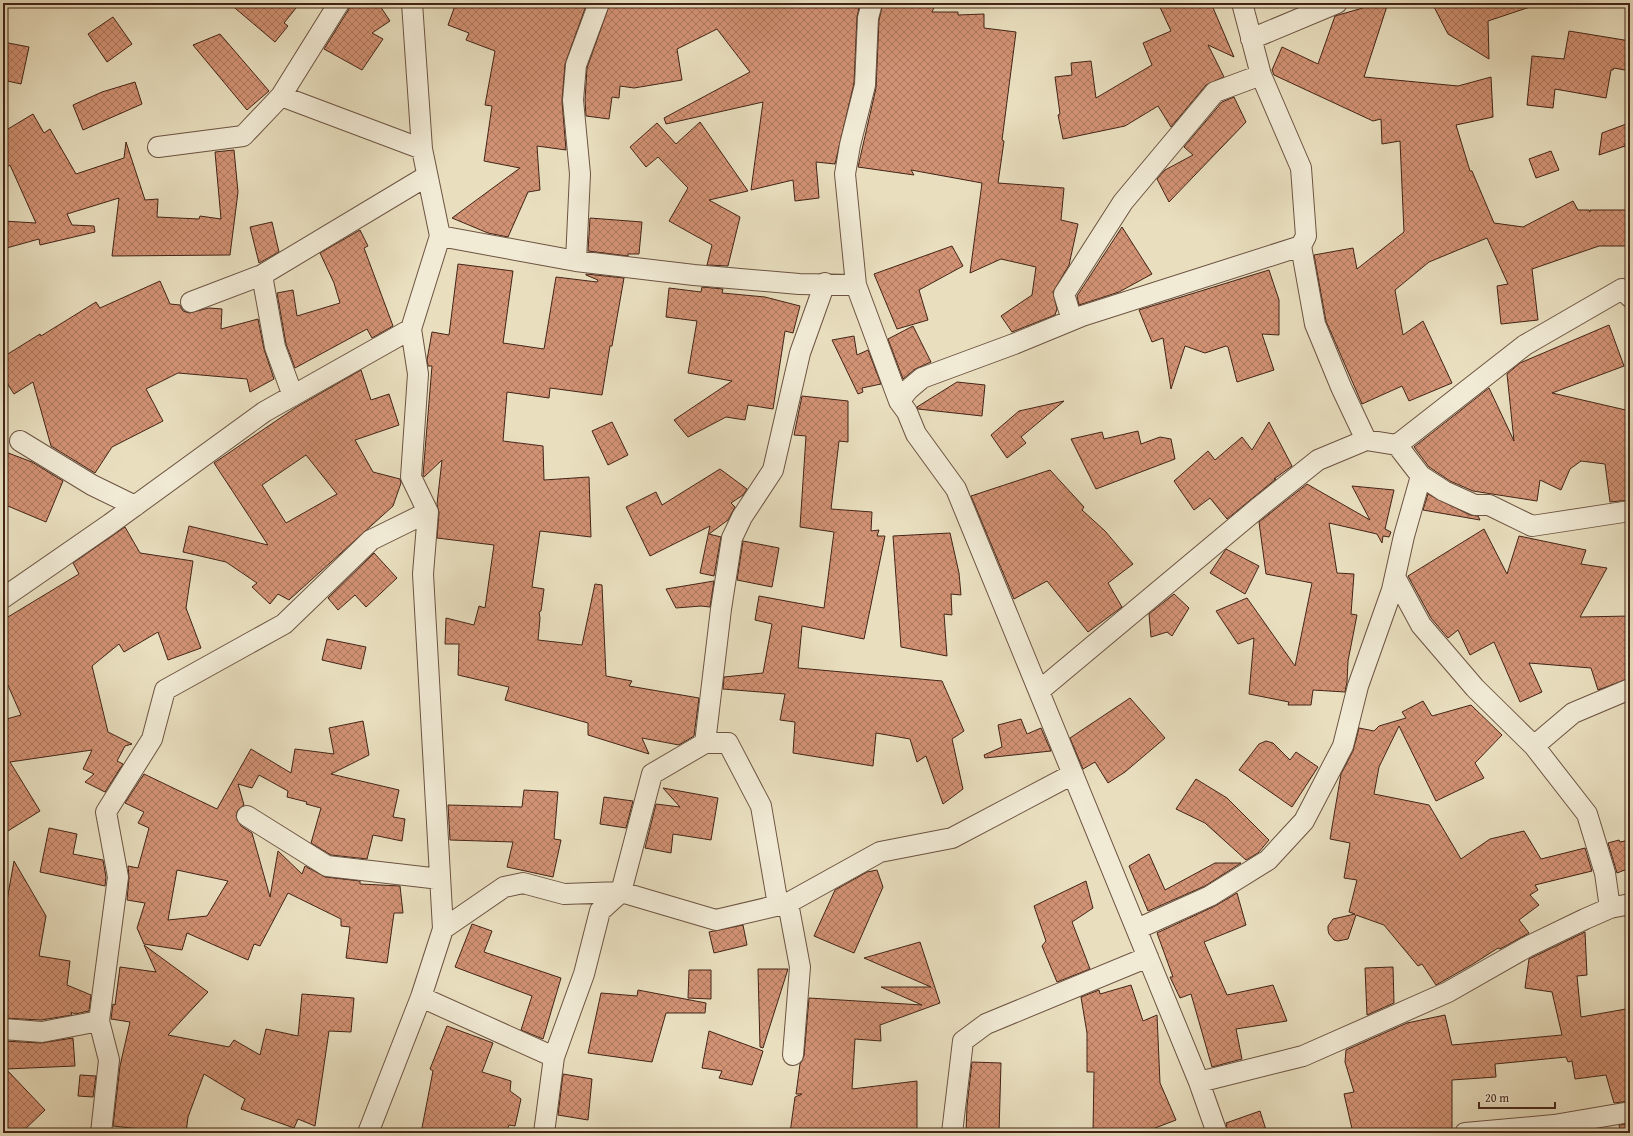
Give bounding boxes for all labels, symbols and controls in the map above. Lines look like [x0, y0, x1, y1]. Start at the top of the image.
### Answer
scale bar [1479, 1084, 1555, 1110]
text: 20 m [1485, 1089, 1509, 1106]

